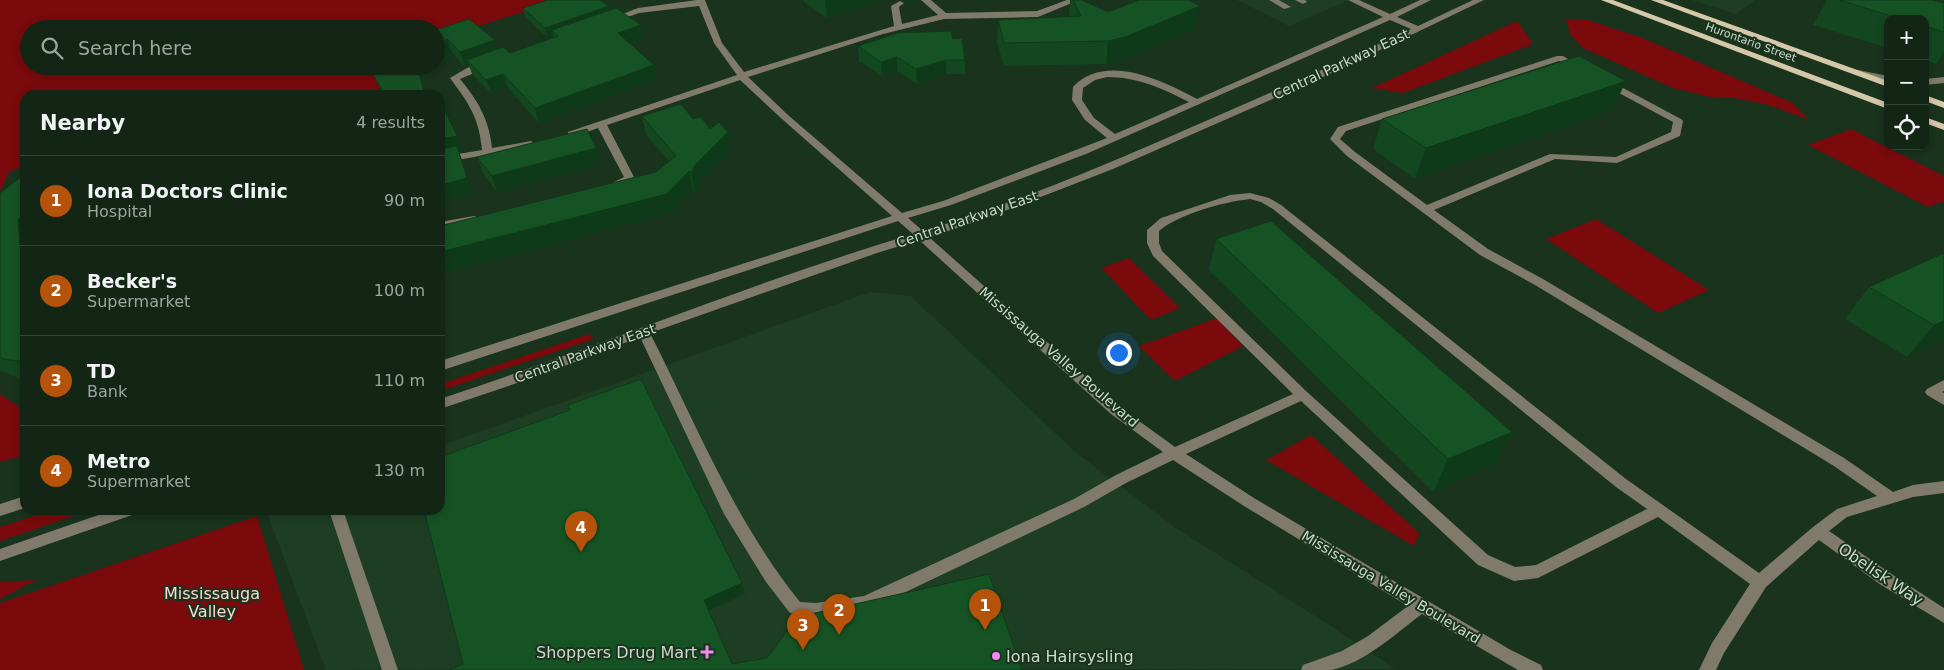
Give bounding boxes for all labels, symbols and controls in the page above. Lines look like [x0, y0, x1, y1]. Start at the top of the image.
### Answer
map controls [1884, 15, 1929, 150]
button: + [1884, 15, 1929, 60]
search box [20, 20, 445, 75]
street label: Hurontario Street [1704, 20, 1799, 65]
street label: Central Parkway East [1270, 25, 1412, 103]
icon: search [38, 34, 66, 62]
text: Search here [78, 37, 192, 59]
button: − [1884, 60, 1929, 105]
button: locate [1884, 105, 1929, 150]
text: Nearby [40, 111, 125, 135]
text: 4 results [356, 113, 425, 132]
text: Iona Doctors Clinic [87, 180, 288, 202]
street label: Central Parkway East [894, 187, 1040, 251]
text: 1 [50, 191, 62, 210]
text: 90 m [384, 191, 425, 210]
text: Hospital [87, 202, 152, 221]
text: Becker's [87, 270, 177, 292]
text: 2 [50, 281, 62, 300]
text: 100 m [374, 281, 425, 300]
street label: Mississauga Valley Boulevard [976, 284, 1142, 430]
text: Supermarket [87, 292, 190, 311]
street label: Central Parkway East [512, 320, 658, 386]
your location [1106, 340, 1132, 366]
text: TD [87, 360, 116, 382]
text: 3 [50, 371, 62, 390]
text: 110 m [374, 371, 425, 390]
text: Bank [87, 382, 127, 401]
text: Metro [87, 450, 150, 472]
text: 4 [50, 461, 62, 480]
text: 130 m [374, 461, 425, 480]
text: Supermarket [87, 472, 190, 491]
pin: 4 [565, 511, 597, 552]
street label: Mississauga Valley Boulevard [1299, 527, 1483, 647]
street label: Obelisk Way [1835, 539, 1927, 610]
park label: Mississauga Valley [164, 584, 260, 621]
pin: 1 [969, 589, 1001, 630]
pin: 2 [823, 594, 855, 635]
pin: 3 [787, 609, 819, 650]
place label: Shoppers Drug Mart [536, 643, 697, 662]
marker: Shoppers Drug Mart [701, 646, 713, 658]
place label: Iona Hairsysling [1006, 647, 1134, 666]
marker: Iona Hairsysling [990, 650, 1002, 662]

